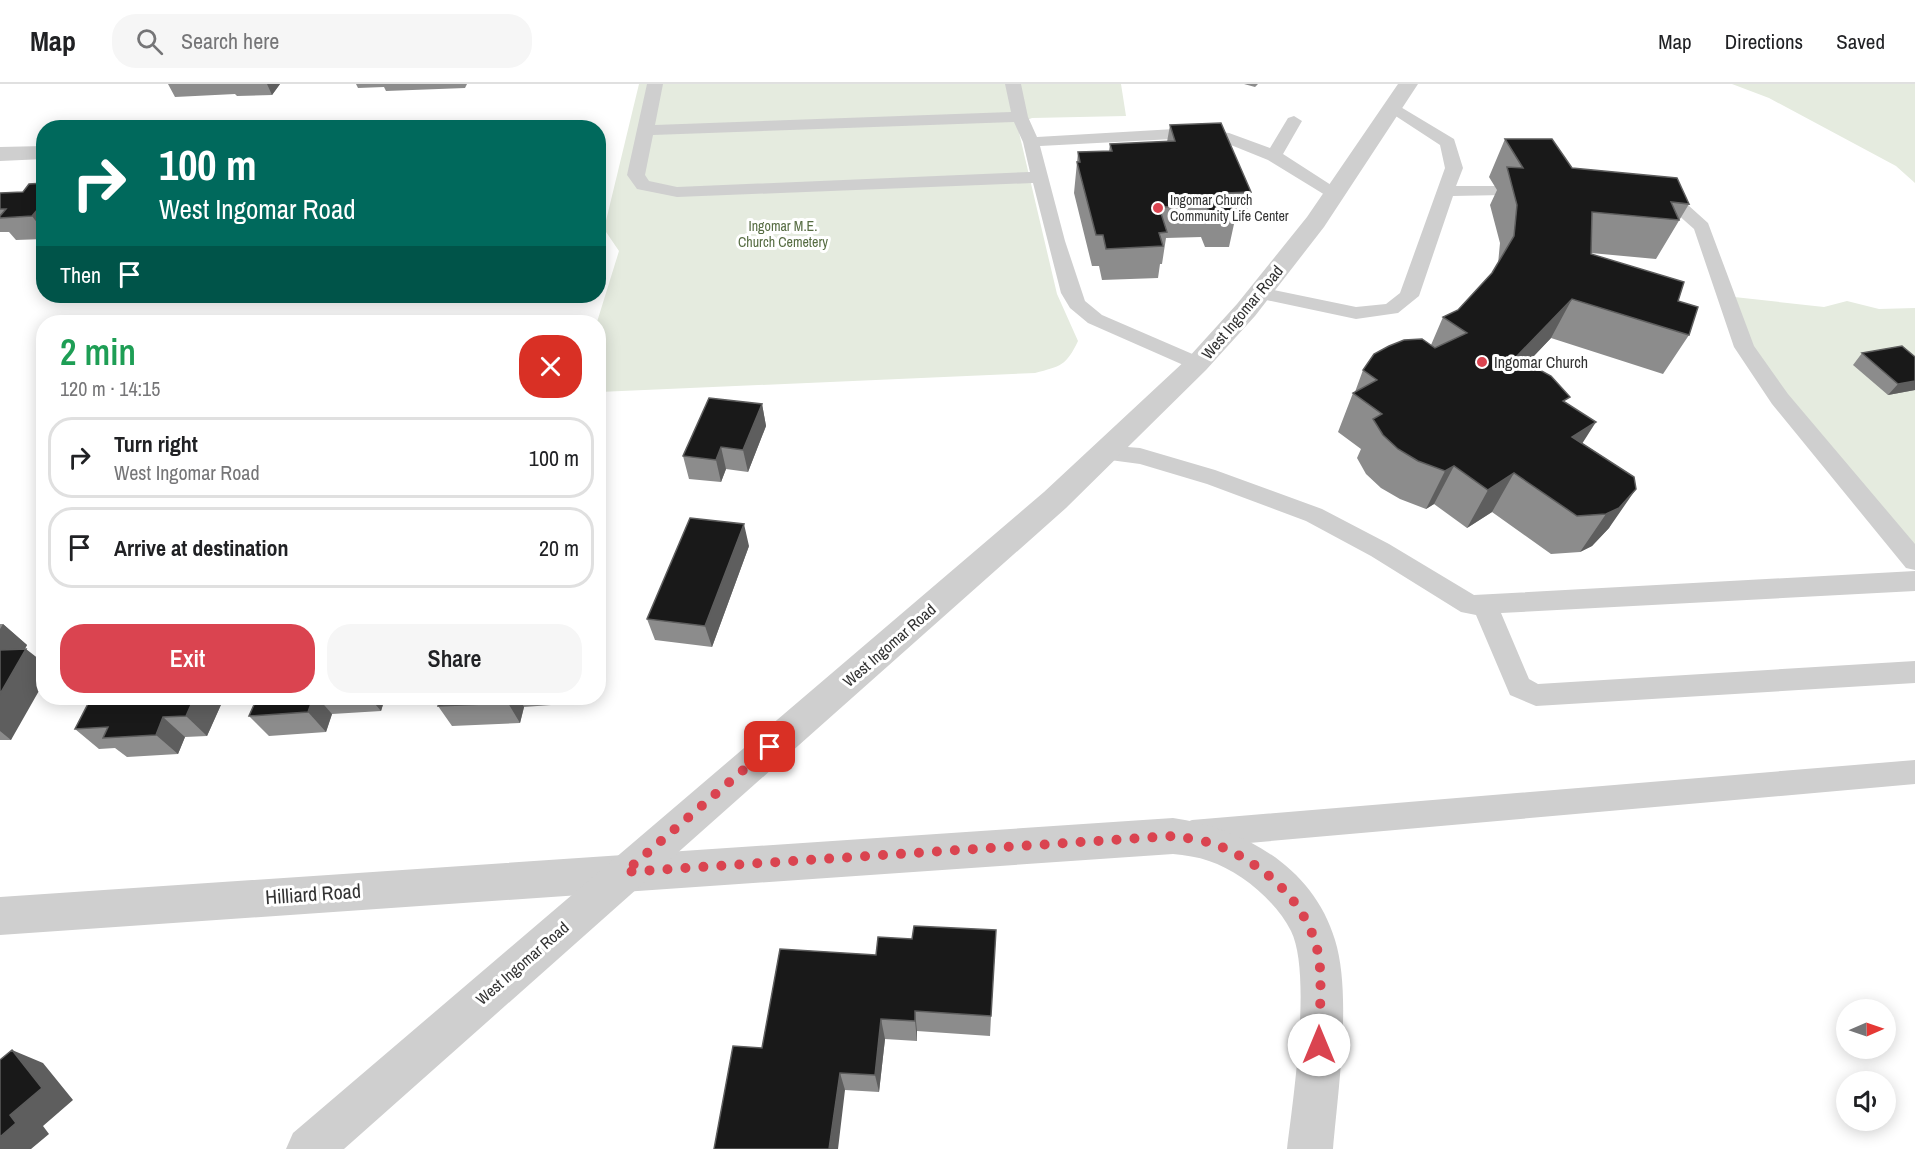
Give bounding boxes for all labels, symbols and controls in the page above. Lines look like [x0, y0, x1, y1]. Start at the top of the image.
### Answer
search box [112, 14, 532, 68]
text: Map [30, 22, 76, 60]
icon: search [133, 25, 166, 58]
text: Search here [181, 26, 279, 56]
text: Map [1658, 27, 1692, 56]
text: Directions [1725, 27, 1803, 56]
text: Saved [1836, 27, 1885, 56]
text: 100 m [159, 137, 257, 193]
icon: right [60, 144, 138, 222]
text: West Ingomar Road [159, 191, 356, 227]
place label: Ingomar Church Community Life Center [1170, 191, 1289, 225]
marker: Ingomar Church Community Life Center [1151, 201, 1165, 215]
park label: Ingomar M.E. Church Cemetery [738, 217, 828, 251]
icon: arrive [113, 258, 146, 291]
text: Then [60, 260, 101, 290]
street label: West Ingomar Road [1196, 260, 1288, 364]
text: 2 min [60, 328, 136, 376]
button: close [519, 335, 582, 398]
place label: Ingomar Church [1494, 351, 1588, 373]
marker: Ingomar Church [1475, 355, 1489, 369]
text: 120 m · 14:15 [60, 375, 160, 402]
text: Turn right [114, 429, 198, 459]
icon: right [63, 441, 96, 474]
text: 100 m [529, 443, 579, 473]
text: West Ingomar Road [114, 459, 260, 486]
icon: arrive [63, 531, 96, 564]
text: Arrive at destination [114, 533, 288, 563]
text: 20 m [539, 533, 579, 563]
street label: West Ingomar Road [838, 598, 940, 692]
button: Exit [60, 624, 315, 693]
button: Share [327, 624, 582, 693]
pin [744, 721, 795, 772]
icon: arrive [753, 730, 786, 763]
street label: Hilliard Road [264, 877, 362, 910]
street label: West Ingomar Road [471, 916, 573, 1010]
north arrow [1836, 999, 1896, 1059]
map controls [1836, 999, 1896, 1131]
position arrow [1287, 1013, 1351, 1077]
button: sound [1836, 1071, 1896, 1131]

